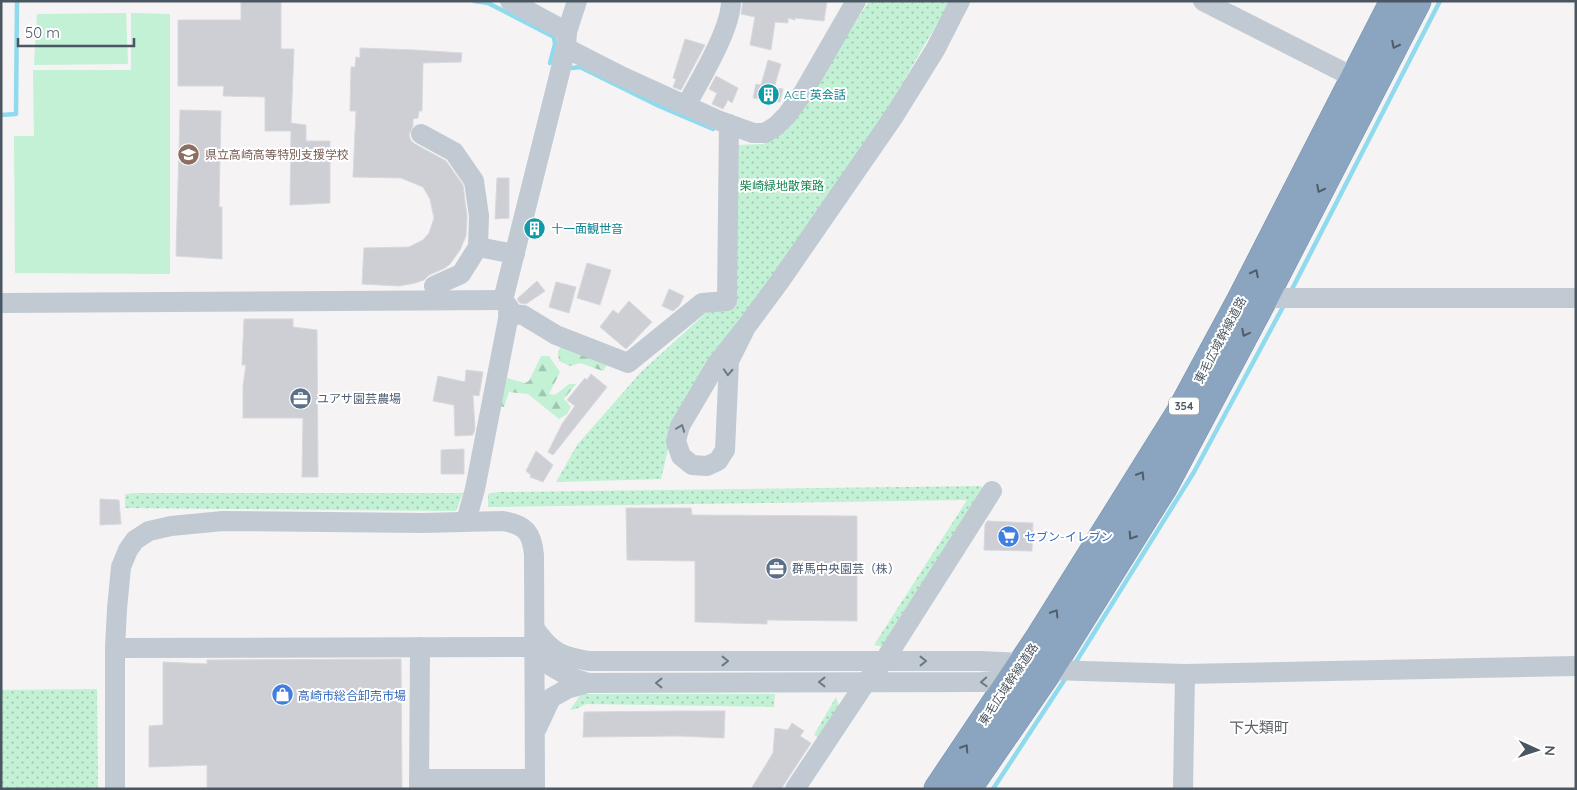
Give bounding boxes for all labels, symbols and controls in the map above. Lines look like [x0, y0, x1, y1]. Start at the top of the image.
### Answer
scale bar [18, 15, 134, 47]
text: 50 m [25, 23, 60, 42]
one-way arrow [1391, 39, 1401, 48]
building icon: ACE 英会話 [756, 82, 780, 106]
place label: ACE 英会話 [784, 87, 846, 102]
school or university icon: 県立高崎高等特別支援学校 [177, 142, 201, 166]
place label: 県立高崎高等特別支援学校 [205, 147, 349, 162]
park label: 柴崎緑地散策路 [740, 178, 824, 193]
one-way arrow [1316, 184, 1326, 193]
building icon: 十一面観世音 [523, 216, 547, 240]
place label: 十一面観世音 [551, 221, 623, 236]
one-way arrow [1249, 269, 1259, 278]
street label: 東毛広域幹線道路 [1191, 294, 1249, 386]
one-way arrow [1241, 328, 1251, 337]
one-way arrow [723, 368, 734, 376]
office icon: ユアサ園芸農場 [289, 386, 313, 410]
place label: ユアサ園芸農場 [317, 391, 401, 406]
road number: 354 [1169, 398, 1199, 414]
one-way arrow [675, 424, 685, 433]
one-way arrow [1135, 472, 1145, 481]
supermarket icon: セブン-イレブン [996, 524, 1020, 548]
place label: セブン-イレブン [1024, 529, 1113, 544]
one-way arrow [1129, 531, 1139, 540]
office icon: 群馬中央園芸（株） [764, 556, 788, 580]
place label: 群馬中央園芸（株） [792, 561, 900, 576]
one-way arrow [1049, 609, 1059, 618]
street label: 東毛広域幹線道路 [975, 640, 1041, 728]
one-way arrow [722, 656, 729, 666]
one-way arrow [919, 656, 927, 666]
one-way arrow [980, 676, 988, 687]
one-way arrow [817, 677, 825, 688]
one-way arrow [655, 678, 662, 688]
shop icon: 高崎市総合卸売市場 [270, 683, 294, 707]
place label: 高崎市総合卸売市場 [298, 688, 406, 703]
district label: 下大類町 [1229, 718, 1289, 737]
north arrow [1512, 725, 1562, 775]
one-way arrow [959, 744, 968, 754]
text: N [1541, 745, 1559, 756]

